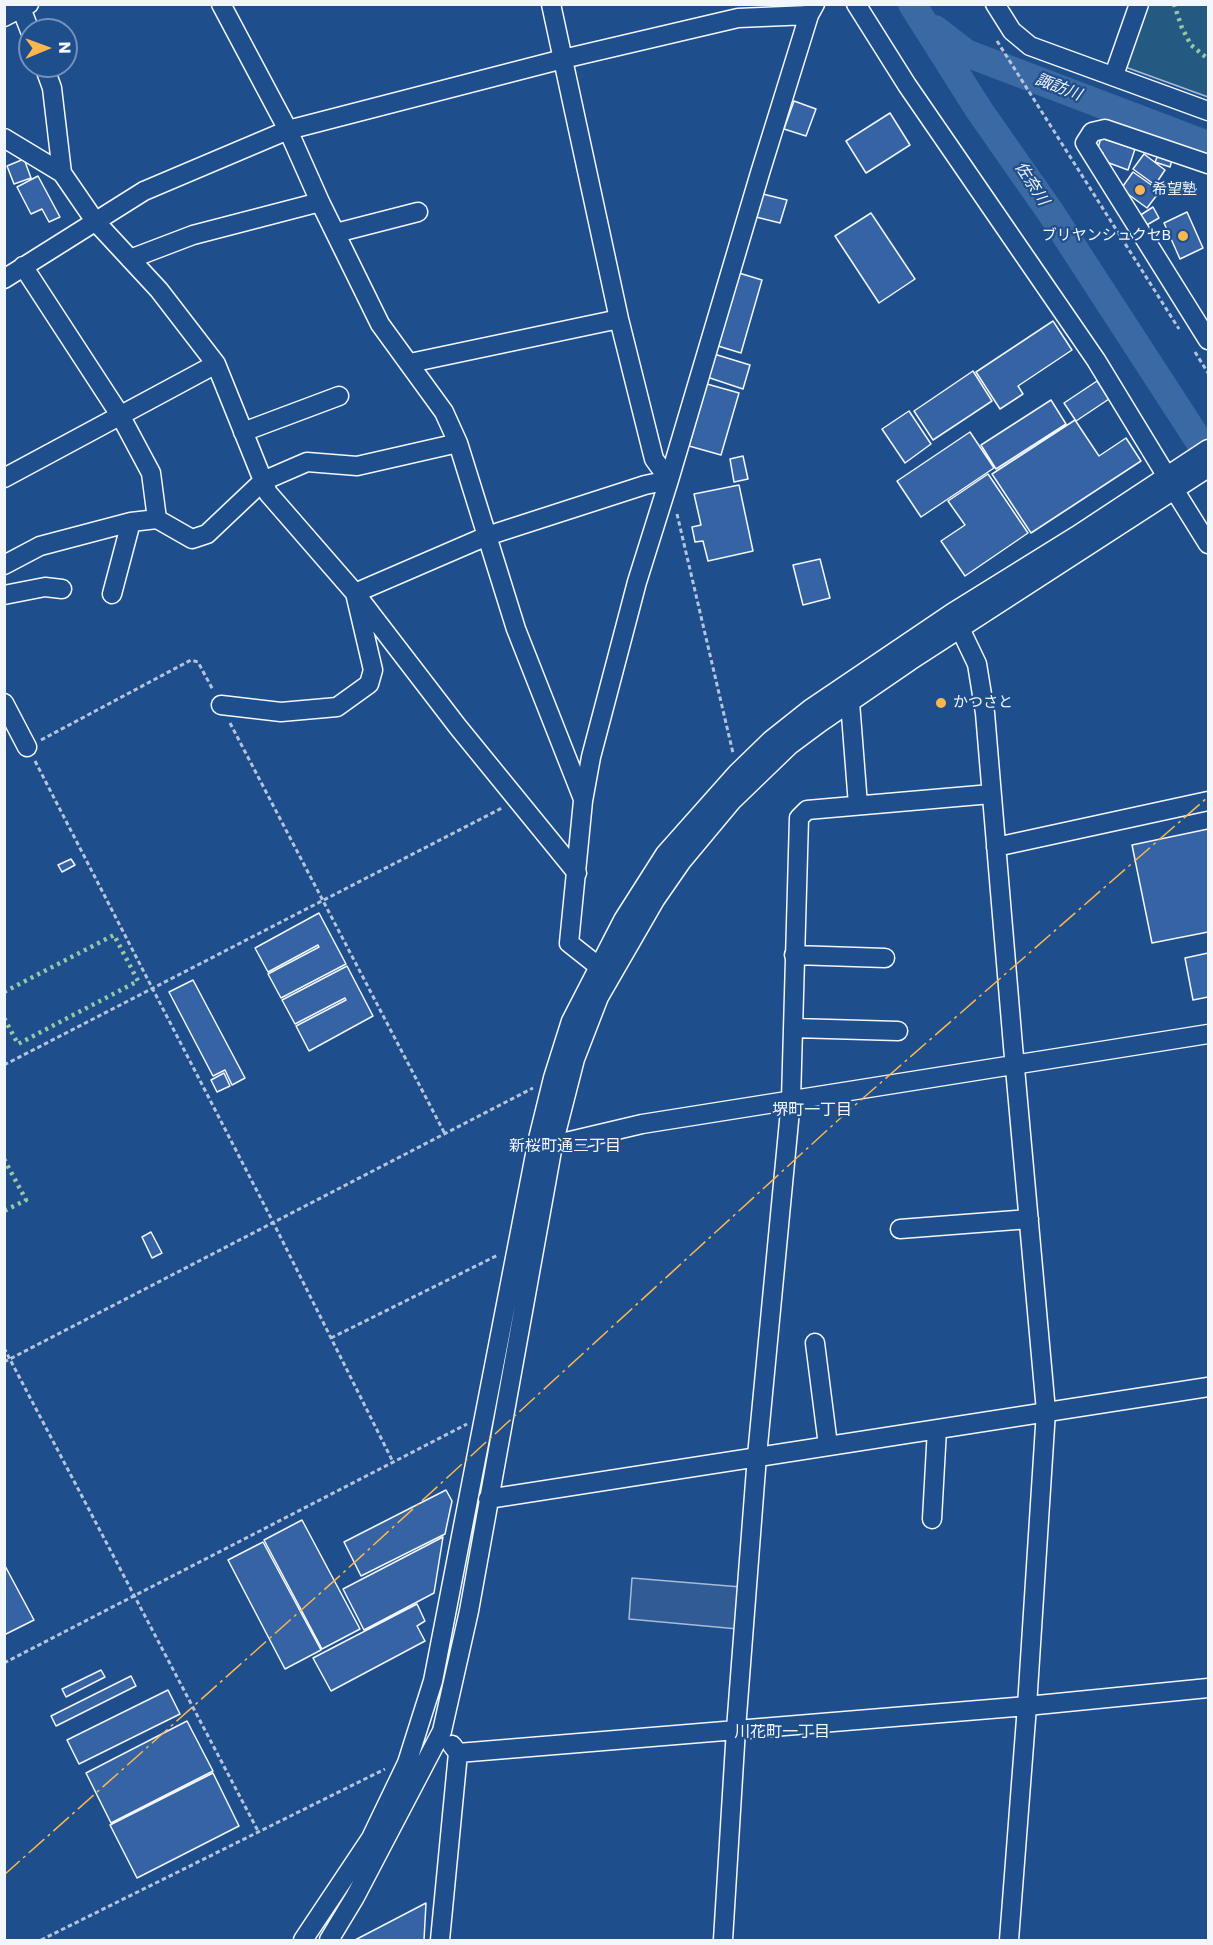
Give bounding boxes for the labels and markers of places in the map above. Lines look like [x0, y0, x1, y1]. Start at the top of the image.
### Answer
place label: 希望塾 [1152, 181, 1197, 199]
marker: 希望塾 [1133, 183, 1147, 197]
place label: ブリヤンシュクセB [1042, 227, 1171, 245]
marker: ブリヤンシュクセB [1176, 229, 1190, 243]
place label: かつさと [953, 694, 1013, 712]
marker: かつさと [934, 696, 948, 710]

